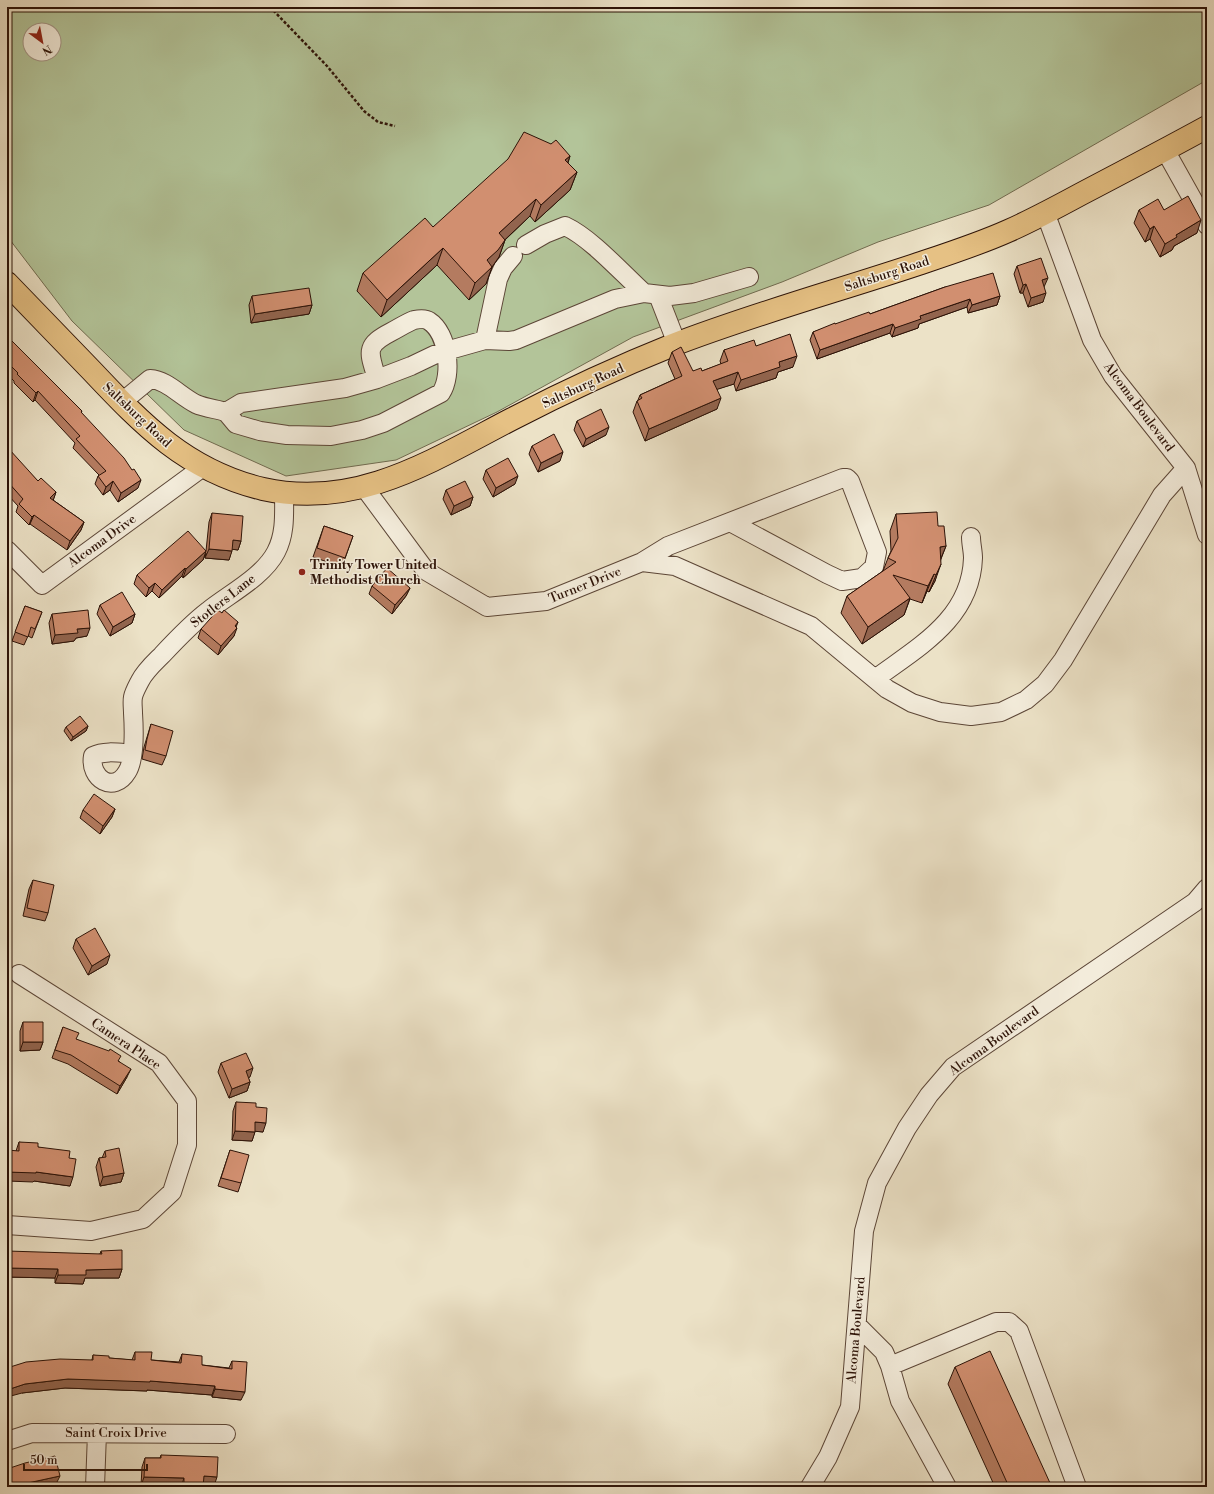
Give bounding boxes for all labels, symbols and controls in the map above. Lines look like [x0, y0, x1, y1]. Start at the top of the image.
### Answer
north arrow [22, 22, 62, 62]
text: N [39, 41, 54, 58]
street label: Saltsburg Road [843, 253, 932, 295]
street label: Alcoma Boulevard [1100, 358, 1178, 455]
street label: Saltsburg Road [540, 360, 627, 412]
street label: Saltsburg Road [99, 379, 175, 451]
street label: Alcoma Drive [64, 511, 140, 572]
place label: Trinity Tower United Methodist Church [310, 557, 437, 588]
street label: Turner Drive [546, 563, 624, 607]
marker: Trinity Tower United Methodist Church [297, 567, 307, 577]
street label: Stotlers Lane [187, 570, 259, 631]
street label: Alcoma Boulevard [945, 1003, 1043, 1080]
street label: Camera Place [88, 1015, 164, 1073]
street label: Alcoma Boulevard [843, 1275, 869, 1385]
street label: Saint Croix Drive [65, 1425, 167, 1441]
scale bar [24, 1446, 147, 1472]
text: 50 m [30, 1453, 58, 1468]

